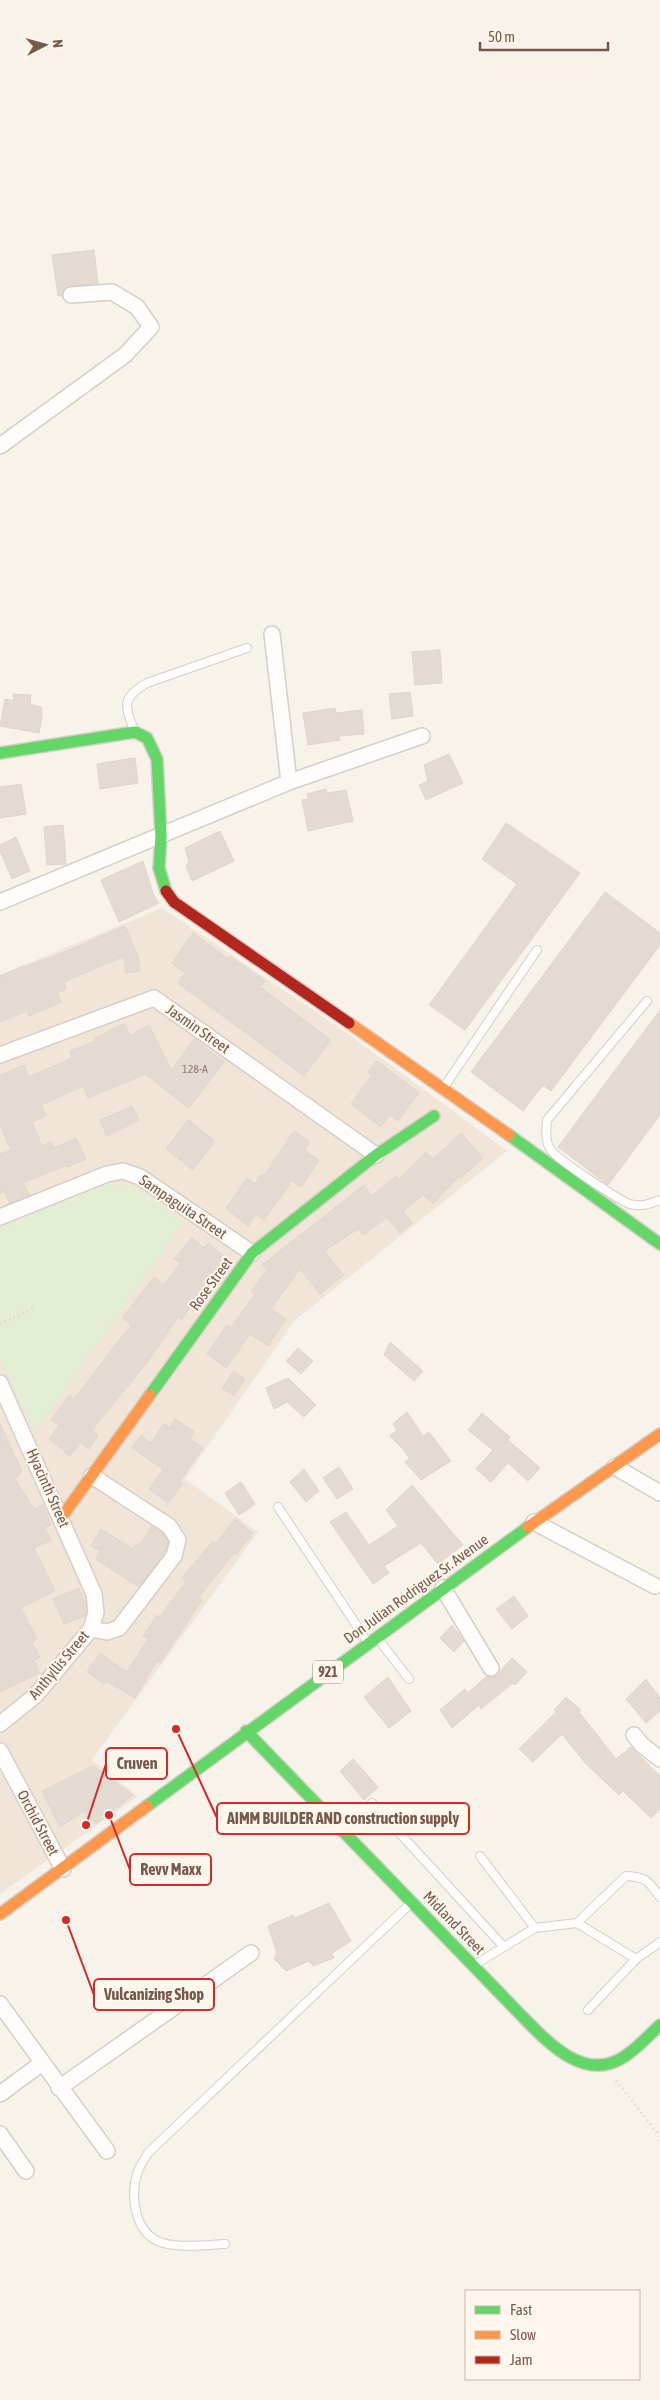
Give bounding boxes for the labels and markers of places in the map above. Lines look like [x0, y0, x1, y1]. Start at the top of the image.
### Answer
callout: Cruven [106, 1748, 167, 1779]
callout: AIMM BUILDER AND construction supply [217, 1803, 469, 1834]
callout: Revv Maxx [130, 1854, 211, 1885]
callout: Vulcanizing Shop [94, 1979, 214, 2010]

